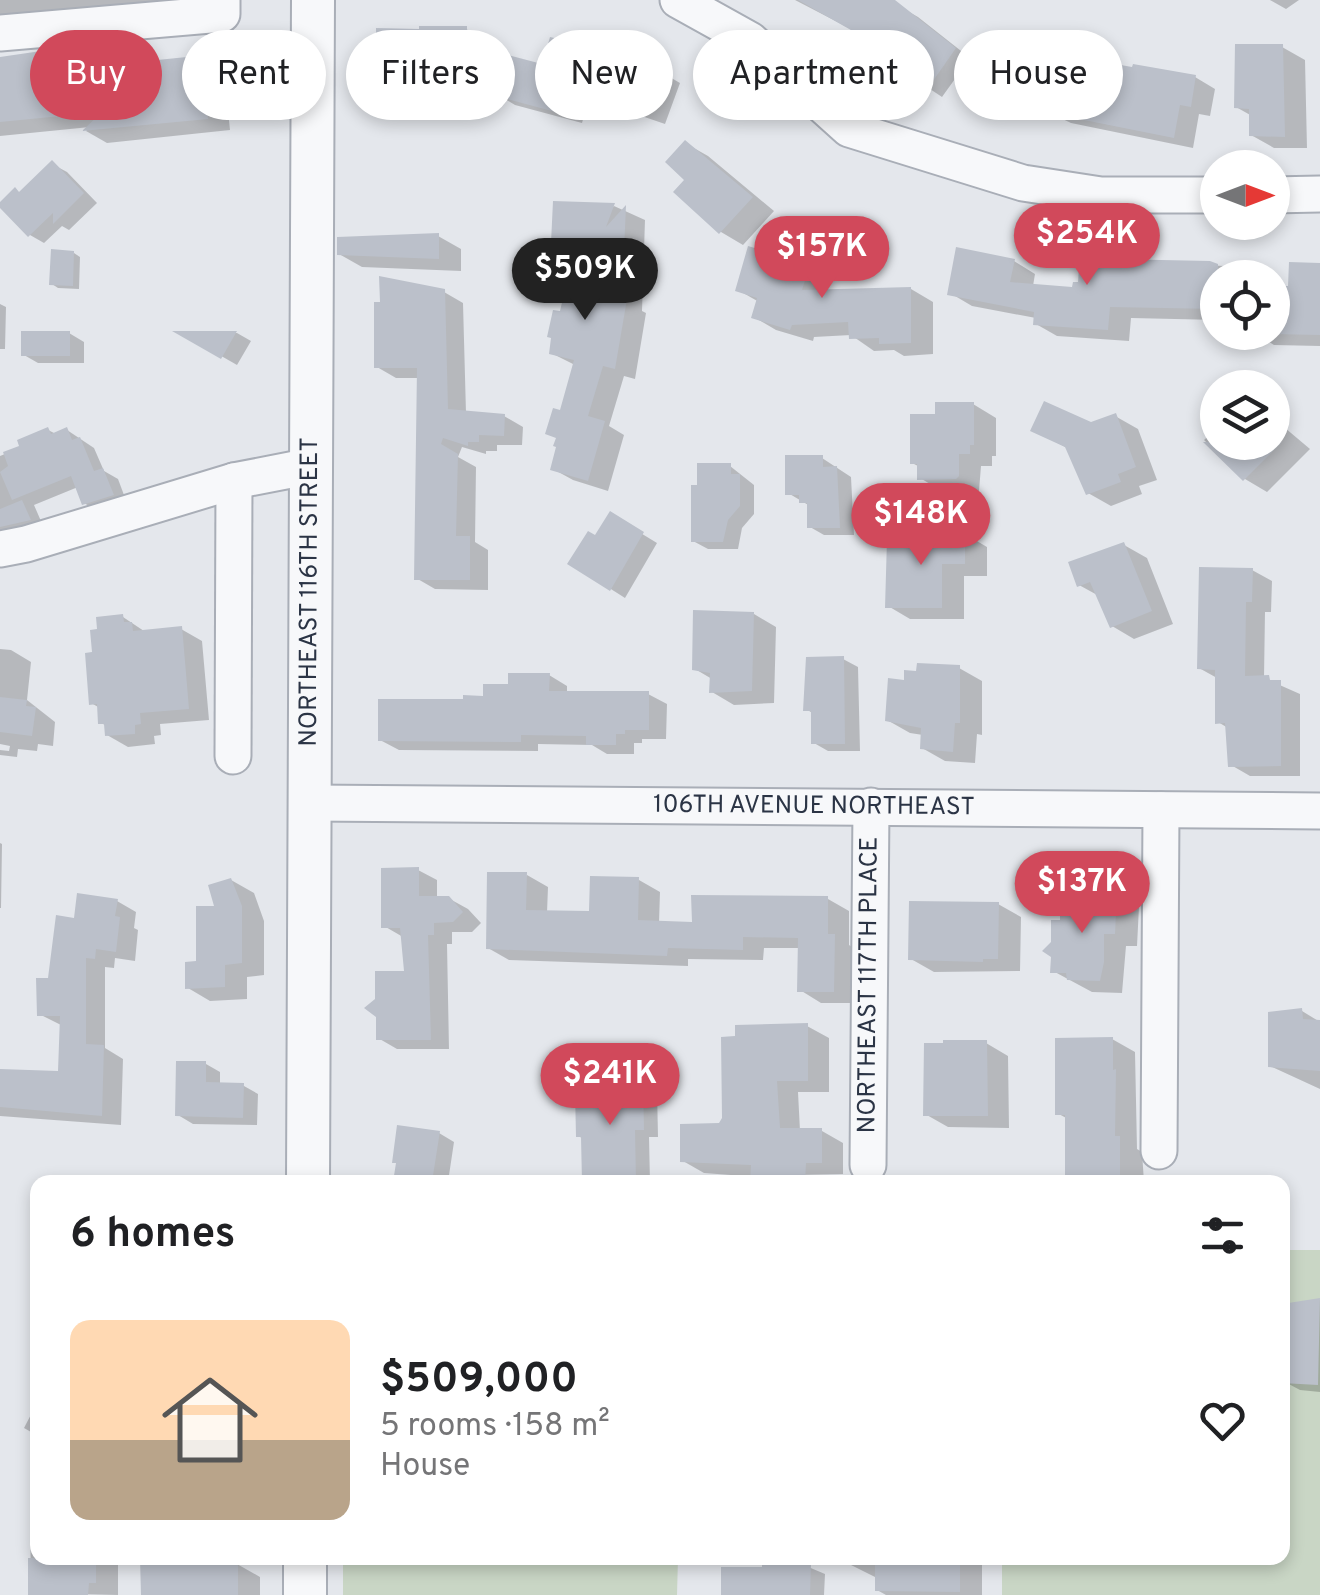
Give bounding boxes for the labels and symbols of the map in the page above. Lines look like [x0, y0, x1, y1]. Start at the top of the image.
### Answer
north arrow [1200, 150, 1290, 240]
pin: $254K [1017, 203, 1157, 288]
pin: $157K [752, 216, 892, 301]
pin: $509K [515, 238, 655, 323]
street label: NORTHEAST 116TH STREET [294, 437, 327, 747]
pin: $148K [851, 483, 991, 568]
street label: 106TH AVENUE NORTHEAST [653, 790, 975, 824]
street label: NORTHEAST 117TH PLACE [852, 836, 887, 1134]
pin: $137K [1012, 851, 1152, 936]
pin: $241K [540, 1043, 680, 1128]

